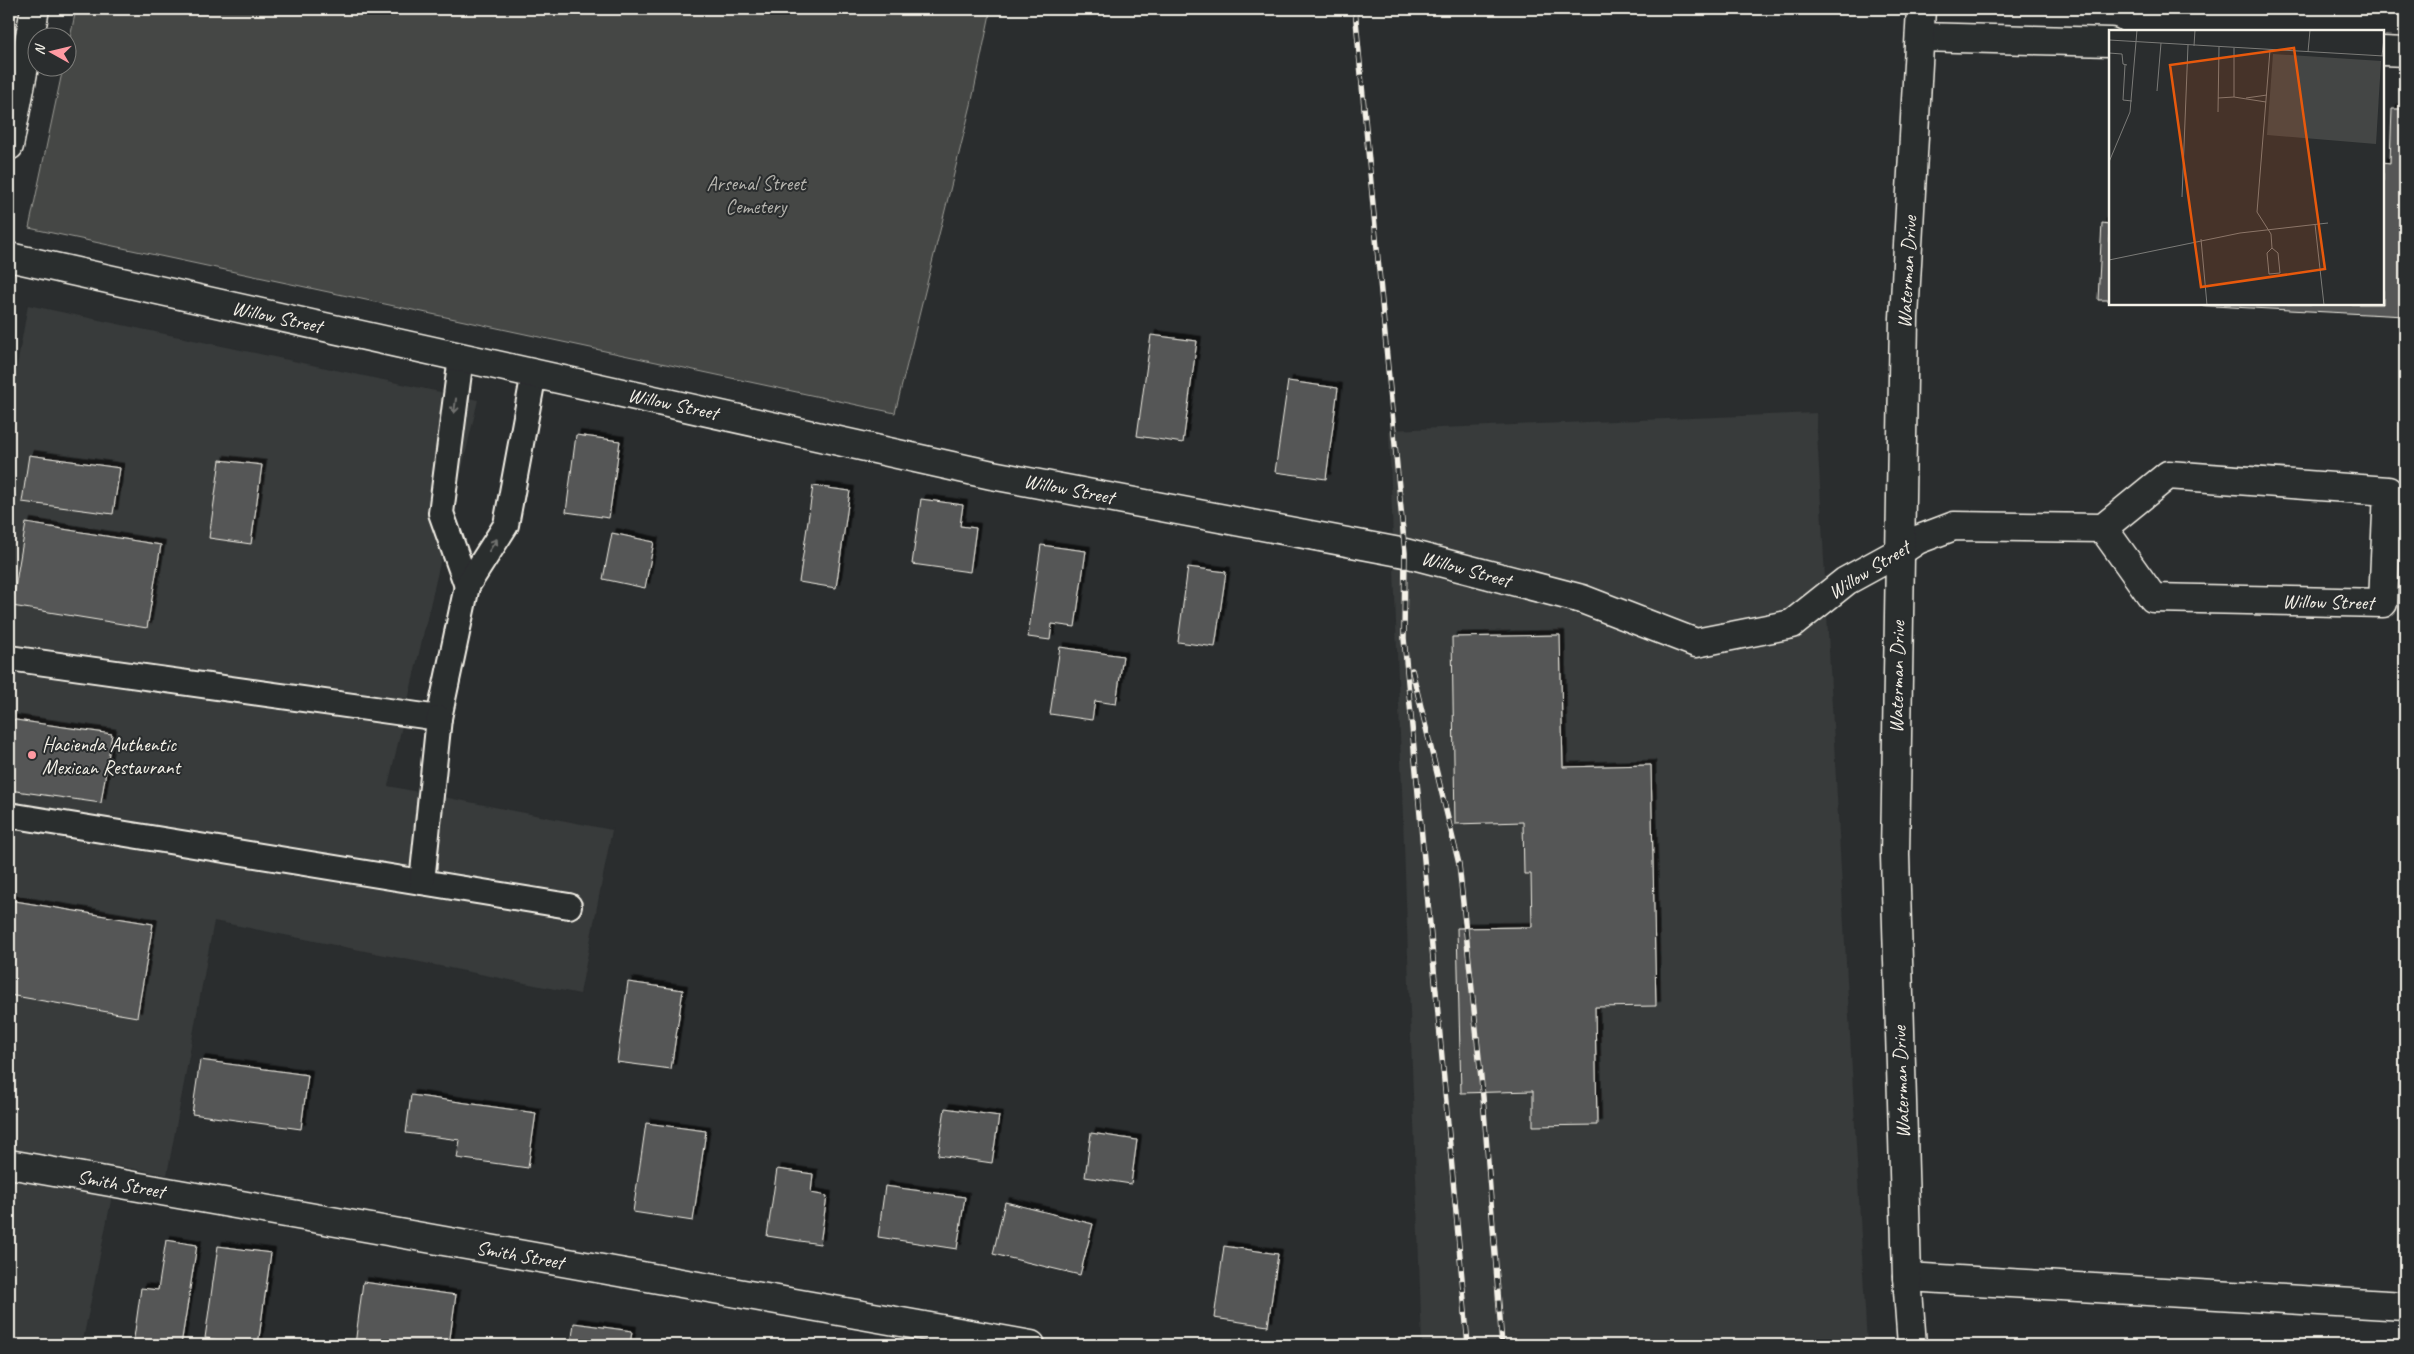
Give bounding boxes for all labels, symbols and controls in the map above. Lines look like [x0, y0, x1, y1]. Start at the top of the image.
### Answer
north arrow [28, 28, 78, 78]
inset map [2109, 30, 2384, 305]
text: N [31, 42, 49, 56]
park label: Arsenal Street Cemetery [707, 171, 808, 219]
street label: Waterman Drive [1892, 214, 1923, 329]
street label: Willow Street [230, 295, 328, 339]
street label: Willow Street [626, 382, 724, 426]
one-way arrow [450, 397, 460, 413]
street label: Willow Street [1022, 468, 1120, 511]
street label: Willow Street [1824, 533, 1917, 605]
one-way arrow [488, 538, 498, 552]
street label: Willow Street [1419, 545, 1517, 594]
street label: Willow Street [2282, 589, 2377, 615]
street label: Waterman Drive [1884, 619, 1911, 733]
place label: Hacienda Authentic Mexican Restaurant [42, 732, 182, 780]
marker: Hacienda Authentic Mexican Restaurant [26, 749, 38, 761]
street label: Waterman Drive [1886, 1024, 1915, 1139]
street label: Smith Street [75, 1164, 170, 1205]
street label: Smith Street [474, 1235, 569, 1276]

